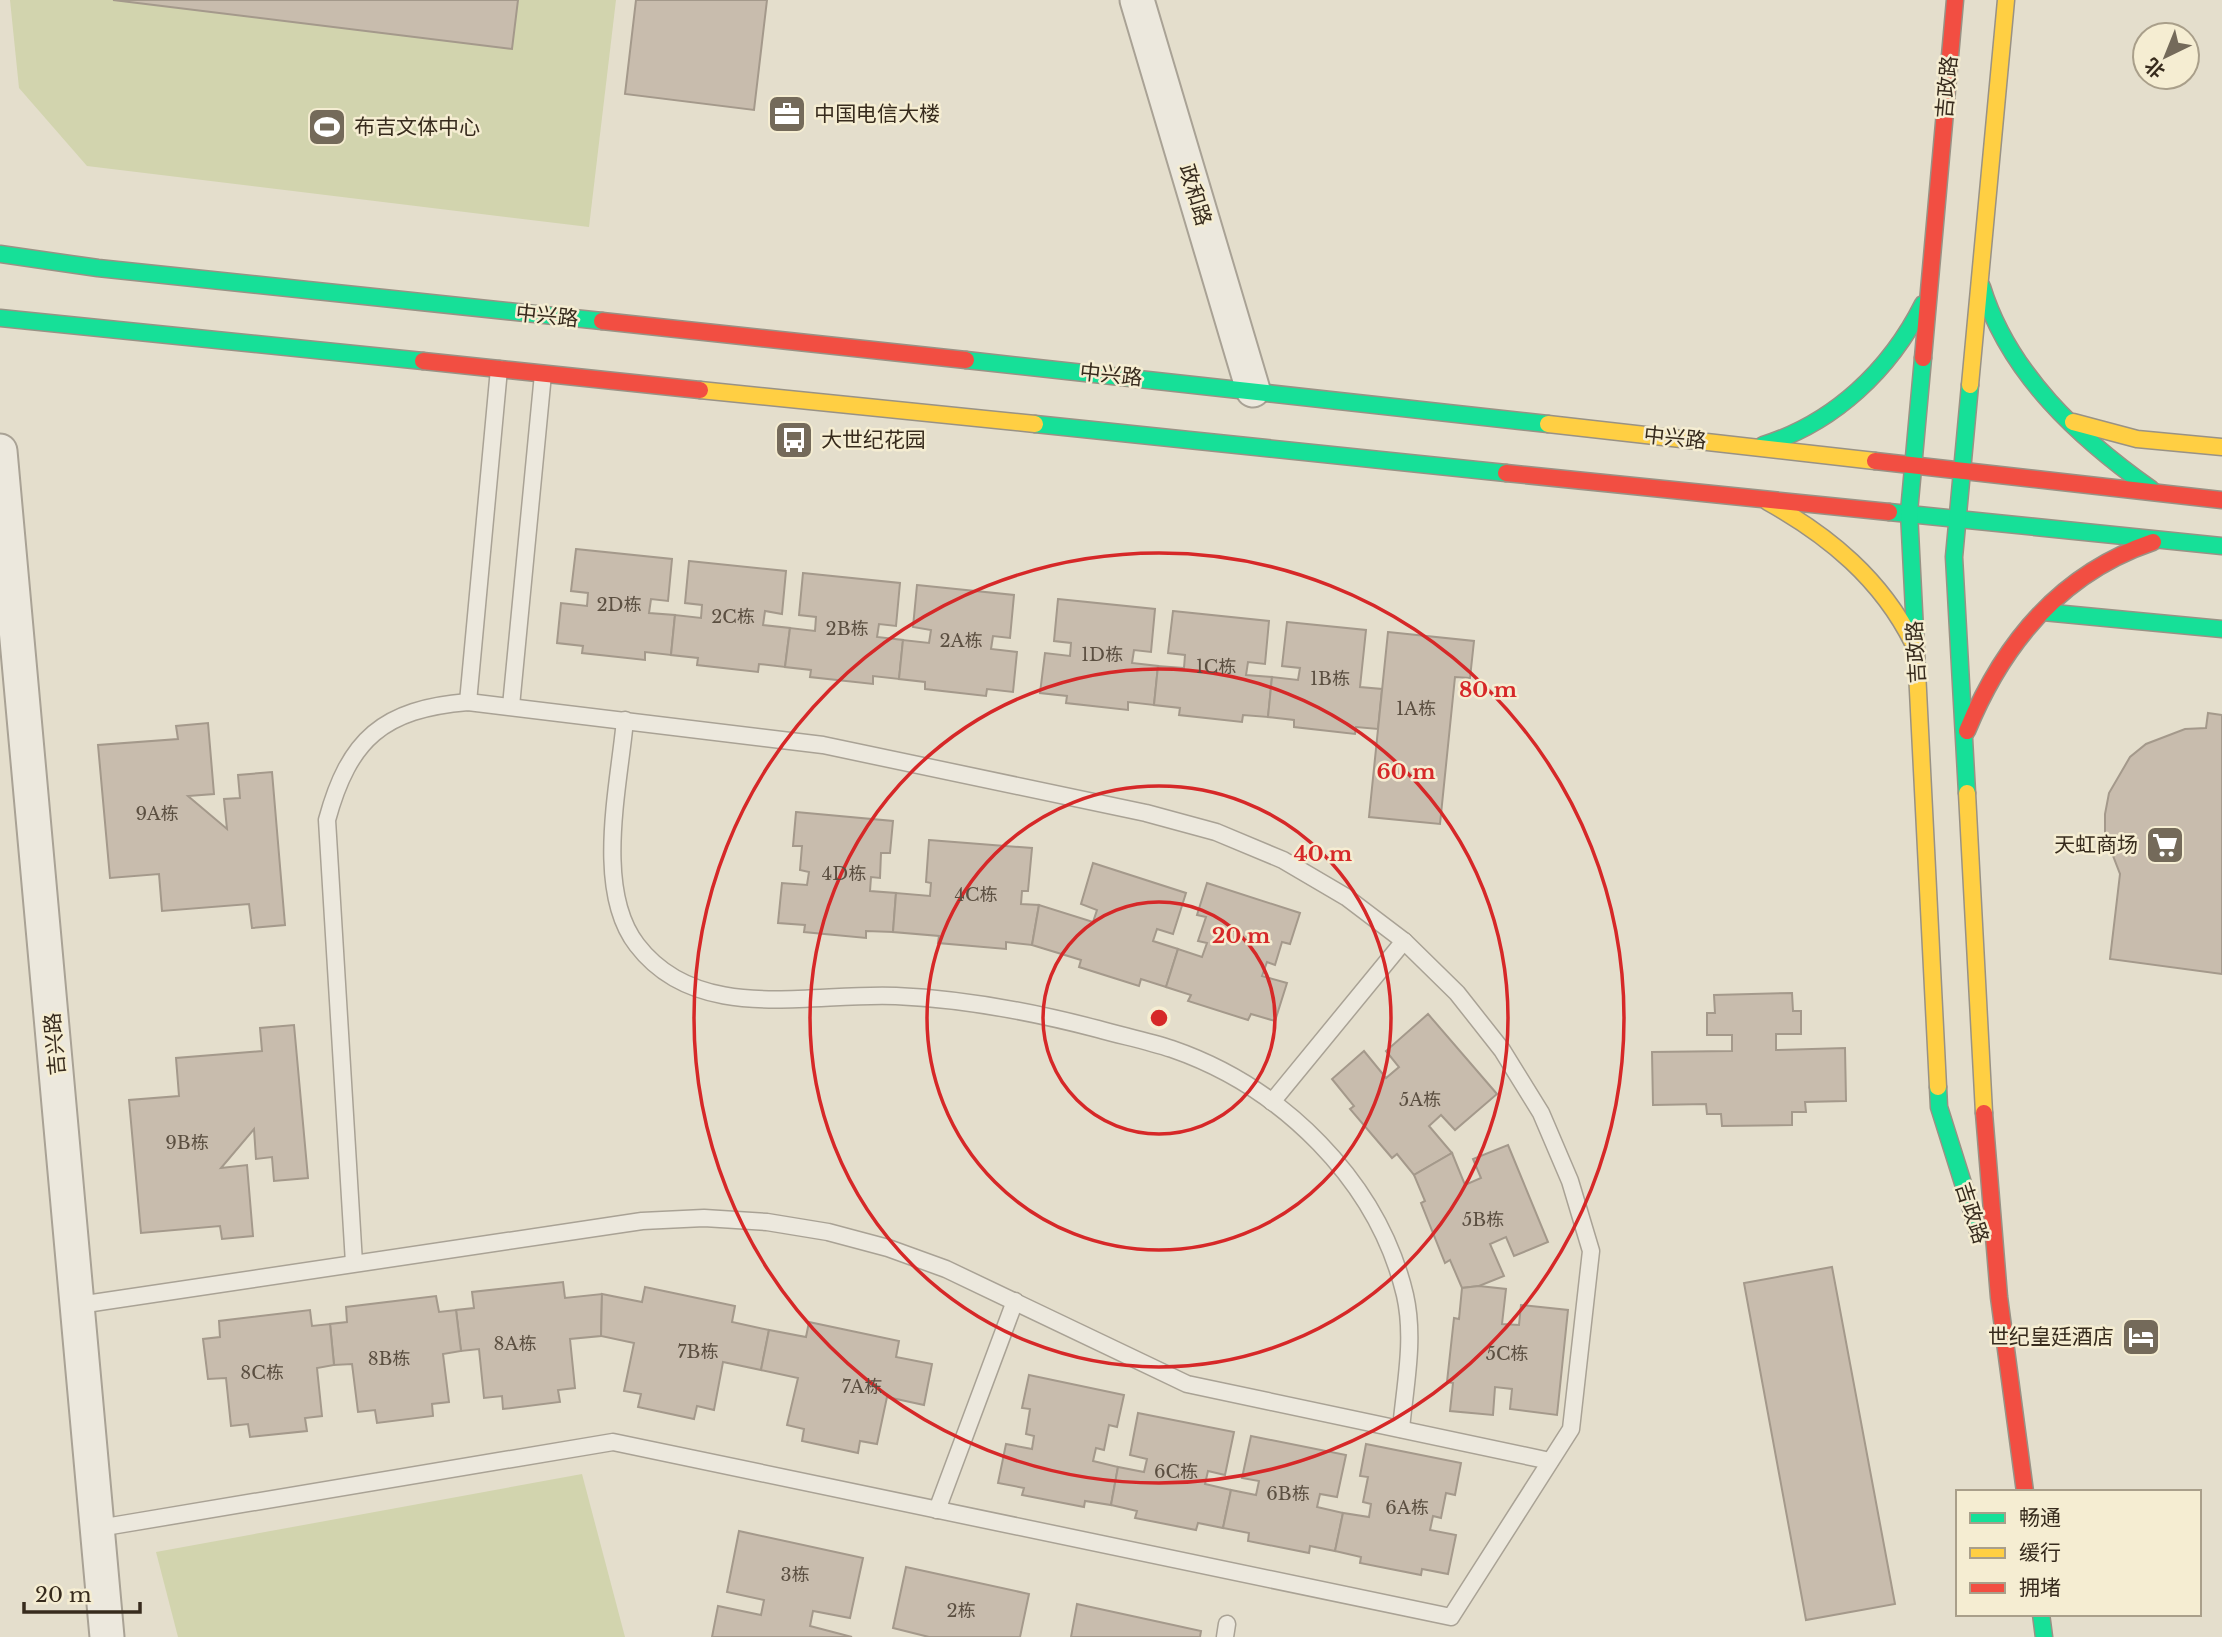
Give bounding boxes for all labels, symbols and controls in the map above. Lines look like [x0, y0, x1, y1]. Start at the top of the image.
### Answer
north arrow [2131, 21, 2201, 91]
text: 北 [2140, 53, 2170, 83]
street label: 吉政路 [1931, 54, 1963, 120]
office icon: 中国电信大楼 [766, 93, 808, 135]
place label: 中国电信大楼 [814, 101, 940, 127]
sports icon: 布吉文体中心 [306, 106, 348, 148]
place label: 布吉文体中心 [354, 114, 480, 140]
street label: 政和路 [1173, 161, 1217, 229]
street label: 中兴路 [514, 300, 580, 332]
street label: 中兴路 [1078, 359, 1144, 391]
bus stop icon: 大世纪花园 [773, 419, 815, 461]
street label: 中兴路 [1642, 422, 1708, 454]
place label: 大世纪花园 [821, 427, 926, 453]
house number: 2D栋 [597, 594, 642, 616]
house number: 2C栋 [711, 606, 755, 628]
house number: 2B栋 [826, 618, 868, 640]
street label: 吉政路 [1901, 620, 1931, 684]
house number: 2A栋 [940, 630, 982, 652]
house number: 1D栋 [1081, 644, 1123, 666]
house number: 1C栋 [1196, 656, 1236, 678]
house number: 1B栋 [1310, 668, 1350, 690]
text: 80 m [1459, 677, 1517, 703]
house number: 1A栋 [1396, 698, 1436, 720]
text: 60 m [1377, 759, 1435, 785]
house number: 9A栋 [135, 803, 179, 825]
supermarket icon: 天虹商场 [2144, 824, 2186, 866]
place label: 天虹商场 [2054, 832, 2138, 858]
text: 40 m [1294, 841, 1352, 867]
house number: 4D栋 [822, 863, 866, 885]
house number: 4C栋 [955, 884, 997, 906]
text: 20 m [1212, 923, 1270, 949]
centre of rings [1147, 1006, 1171, 1030]
street label: 吉兴路 [39, 1011, 71, 1077]
house number: 5A栋 [1399, 1089, 1441, 1111]
house number: 9B栋 [165, 1132, 209, 1154]
street label: 吉政路 [1950, 1179, 1994, 1247]
house number: 5B栋 [1462, 1209, 1504, 1231]
hotel icon: 世纪皇廷酒店 [2120, 1316, 2162, 1358]
place label: 世纪皇廷酒店 [1988, 1324, 2114, 1350]
house number: 8A栋 [494, 1333, 536, 1355]
house number: 7B栋 [678, 1341, 718, 1363]
house number: 5C栋 [1486, 1343, 1528, 1365]
house number: 8B栋 [368, 1348, 410, 1370]
house number: 8C栋 [240, 1362, 284, 1384]
house number: 7A栋 [842, 1376, 882, 1398]
house number: 6C栋 [1154, 1461, 1198, 1483]
house number: 6B栋 [1266, 1483, 1310, 1505]
legend [1956, 1490, 2201, 1616]
house number: 6A栋 [1385, 1497, 1429, 1519]
text: 畅通 [2019, 1505, 2061, 1531]
text: 缓行 [2019, 1540, 2061, 1566]
house number: 3栋 [780, 1564, 810, 1586]
scale bar [24, 1570, 140, 1614]
text: 拥堵 [2019, 1575, 2061, 1601]
text: 20 m [35, 1582, 92, 1608]
house number: 2栋 [946, 1600, 976, 1622]

